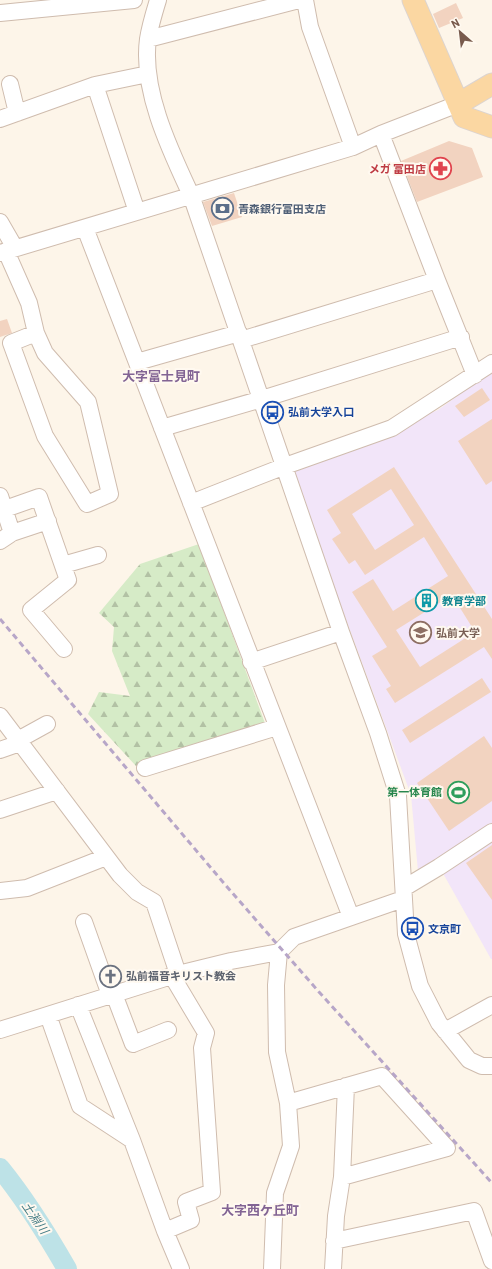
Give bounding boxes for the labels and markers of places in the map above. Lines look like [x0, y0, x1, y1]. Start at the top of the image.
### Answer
pharmacy icon: メガ 富田店 [428, 156, 454, 182]
place label: メガ 富田店 [369, 162, 426, 175]
bank icon: 青森銀行富田支店 [209, 196, 235, 222]
place label: 青森銀行富田支店 [238, 202, 326, 215]
bus stop icon: 弘前大学入口 [259, 399, 285, 425]
place label: 弘前大学入口 [288, 405, 354, 418]
building icon: 教育学部 [413, 588, 439, 614]
place label: 教育学部 [442, 594, 486, 607]
school or university icon: 弘前大学 [408, 620, 434, 646]
place label: 弘前大学 [436, 626, 480, 639]
sports icon: 第一体育館 [445, 779, 471, 805]
place label: 第一体育館 [387, 785, 442, 798]
bus stop icon: 文京町 [400, 916, 426, 942]
place label: 文京町 [428, 922, 461, 935]
church icon: 弘前福音キリスト教会 [98, 963, 124, 989]
place label: 弘前福音キリスト教会 [126, 969, 236, 982]

